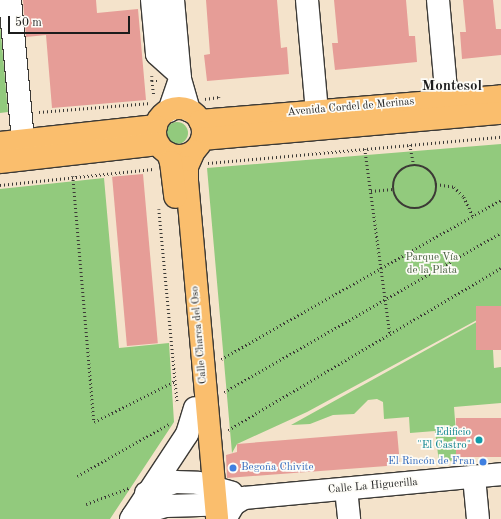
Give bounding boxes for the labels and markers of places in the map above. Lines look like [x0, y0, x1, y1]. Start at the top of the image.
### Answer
place label: Edificio "El Castro" [417, 427, 471, 453]
marker: Edificio "El Castro" [474, 435, 484, 445]
place label: El Rincón de Fran [388, 455, 475, 469]
marker: El Rincón de Fran [478, 457, 488, 467]
place label: Begoña Chivite [241, 461, 314, 475]
marker: Begoña Chivite [228, 463, 238, 473]

